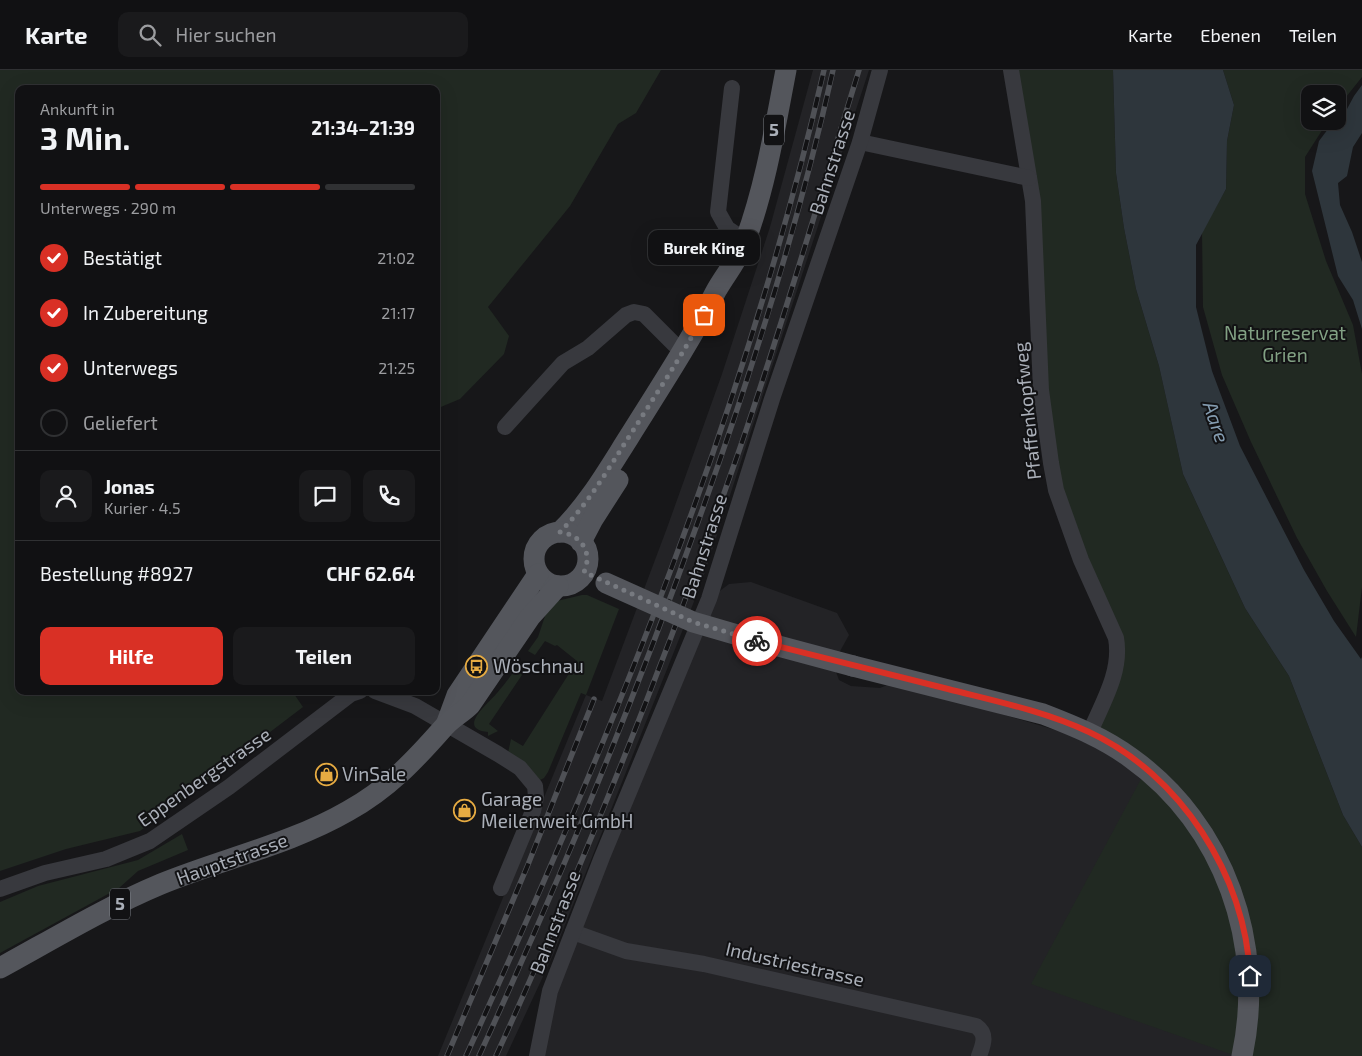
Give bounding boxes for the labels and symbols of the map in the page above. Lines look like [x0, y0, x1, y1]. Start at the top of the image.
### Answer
street label: Bahnstrasse [804, 107, 859, 217]
road number: 5 [764, 114, 784, 146]
callout: Burek King [648, 230, 760, 265]
pin [683, 294, 725, 336]
park label: Naturreservat Grien [1224, 321, 1346, 366]
street label: Pfaffenkopfweg [1008, 341, 1045, 481]
water label: Aare [1198, 397, 1235, 446]
street label: Bahnstrasse [676, 491, 731, 601]
courier [732, 616, 782, 666]
bus stop icon: Wöschnau [465, 654, 489, 678]
place label: Wöschnau [493, 654, 584, 677]
street label: Eppenbergstrasse [133, 722, 275, 831]
shop icon: VinSale [314, 762, 338, 786]
place label: VinSale [342, 762, 406, 785]
place label: Garage Meilenweit GmbH [481, 787, 634, 832]
shop icon: Garage Meilenweit GmbH [453, 798, 477, 822]
street label: Hauptstrasse [173, 828, 291, 889]
street label: Bahnstrasse [524, 867, 585, 977]
road number: 5 [110, 889, 130, 920]
street label: Industriestrasse [724, 936, 867, 991]
pin [1229, 955, 1271, 997]

